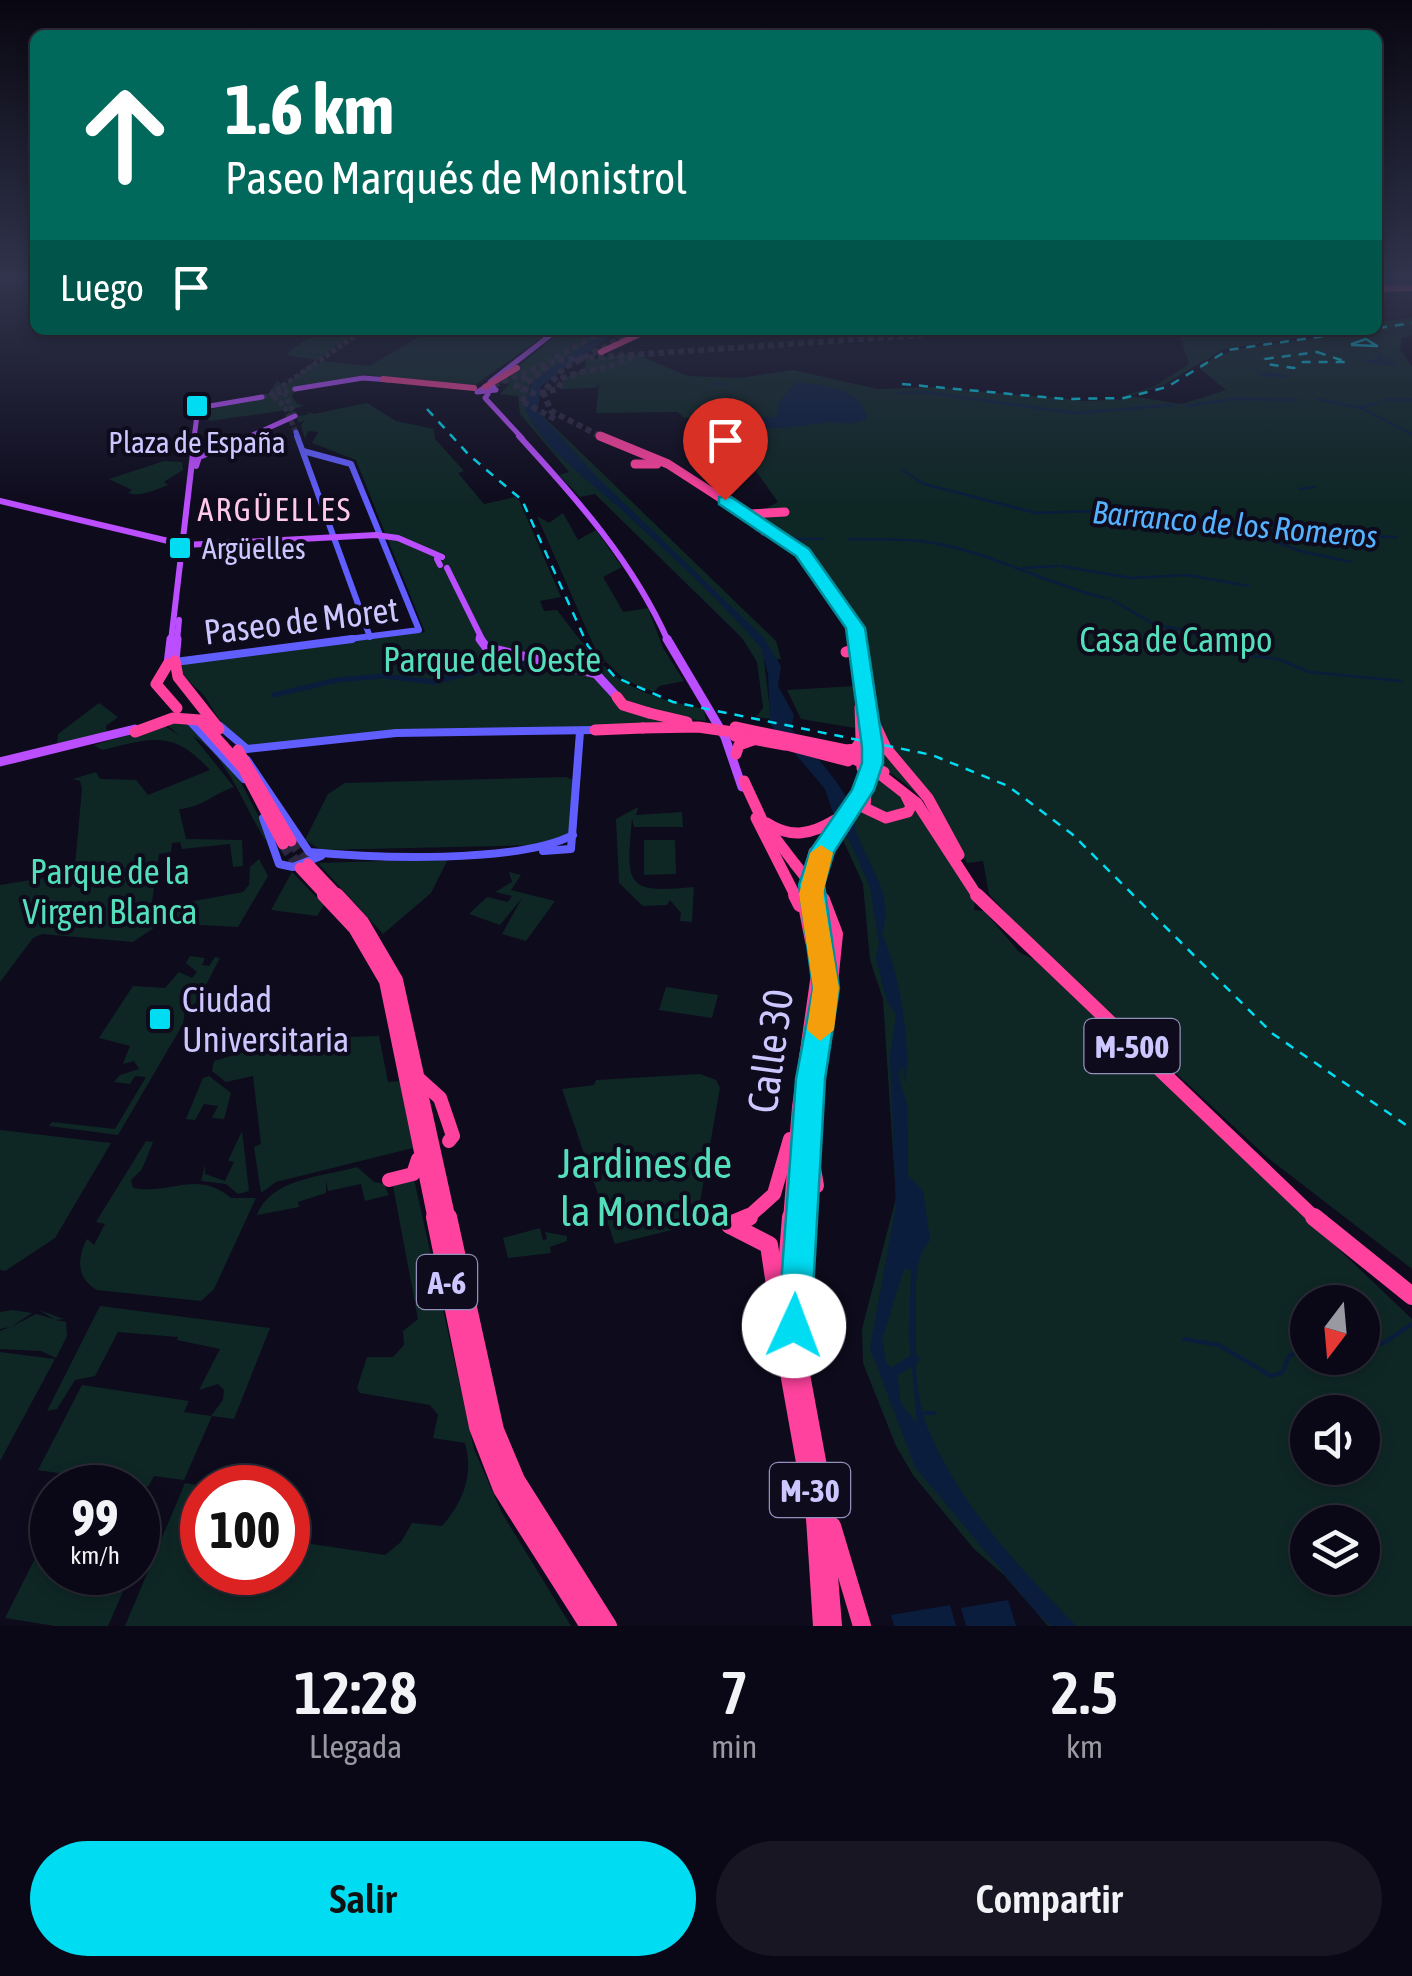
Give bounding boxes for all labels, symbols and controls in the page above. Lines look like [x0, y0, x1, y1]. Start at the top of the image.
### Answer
text: 1.6 km [225, 69, 394, 149]
icon: ahead [60, 70, 190, 200]
text: Paseo Marqués de Monistrol [225, 152, 687, 204]
icon: arrive [164, 260, 219, 315]
text: Luego [60, 266, 144, 309]
marker: Plaza de España [184, 393, 210, 419]
pin [683, 398, 768, 501]
icon: arrive [698, 413, 753, 468]
place label: Plaza de España [108, 425, 286, 459]
district label: ARGÜELLES [197, 491, 353, 528]
water label: Barranco de los Romeros [1091, 493, 1379, 555]
place label: Argüelles [202, 531, 305, 565]
marker: Argüelles [167, 535, 193, 561]
street label: Paseo de Moret [202, 588, 400, 652]
park label: Casa de Campo [1080, 619, 1273, 659]
park label: Parque del Oeste [383, 639, 601, 679]
park label: Parque de la Virgen Blanca [23, 851, 197, 931]
place label: Ciudad Universitaria [182, 979, 349, 1059]
street label: Calle 30 [738, 986, 802, 1116]
marker: Ciudad Universitaria [147, 1006, 173, 1032]
road number: M-500 [1084, 1019, 1180, 1073]
park label: Jardines de la Moncloa [558, 1139, 732, 1235]
road number: A-6 [417, 1255, 477, 1309]
position arrow [742, 1274, 846, 1378]
north arrow [1290, 1285, 1380, 1375]
map controls [1290, 1285, 1380, 1595]
button: sound [1290, 1395, 1380, 1485]
road number: M-30 [770, 1463, 850, 1517]
speed limit sign: 100 [180, 1465, 310, 1595]
text: 99 [71, 1489, 118, 1547]
button: layers [1290, 1505, 1380, 1595]
text: km/h [70, 1541, 120, 1569]
text: 12:28 [294, 1658, 417, 1727]
text: 7 [720, 1658, 748, 1727]
text: 2.5 [1051, 1658, 1118, 1727]
text: Llegada [309, 1728, 402, 1765]
text: min [711, 1728, 757, 1765]
text: km [1066, 1728, 1103, 1765]
button: Salir [30, 1841, 696, 1956]
button: Compartir [716, 1841, 1382, 1956]

